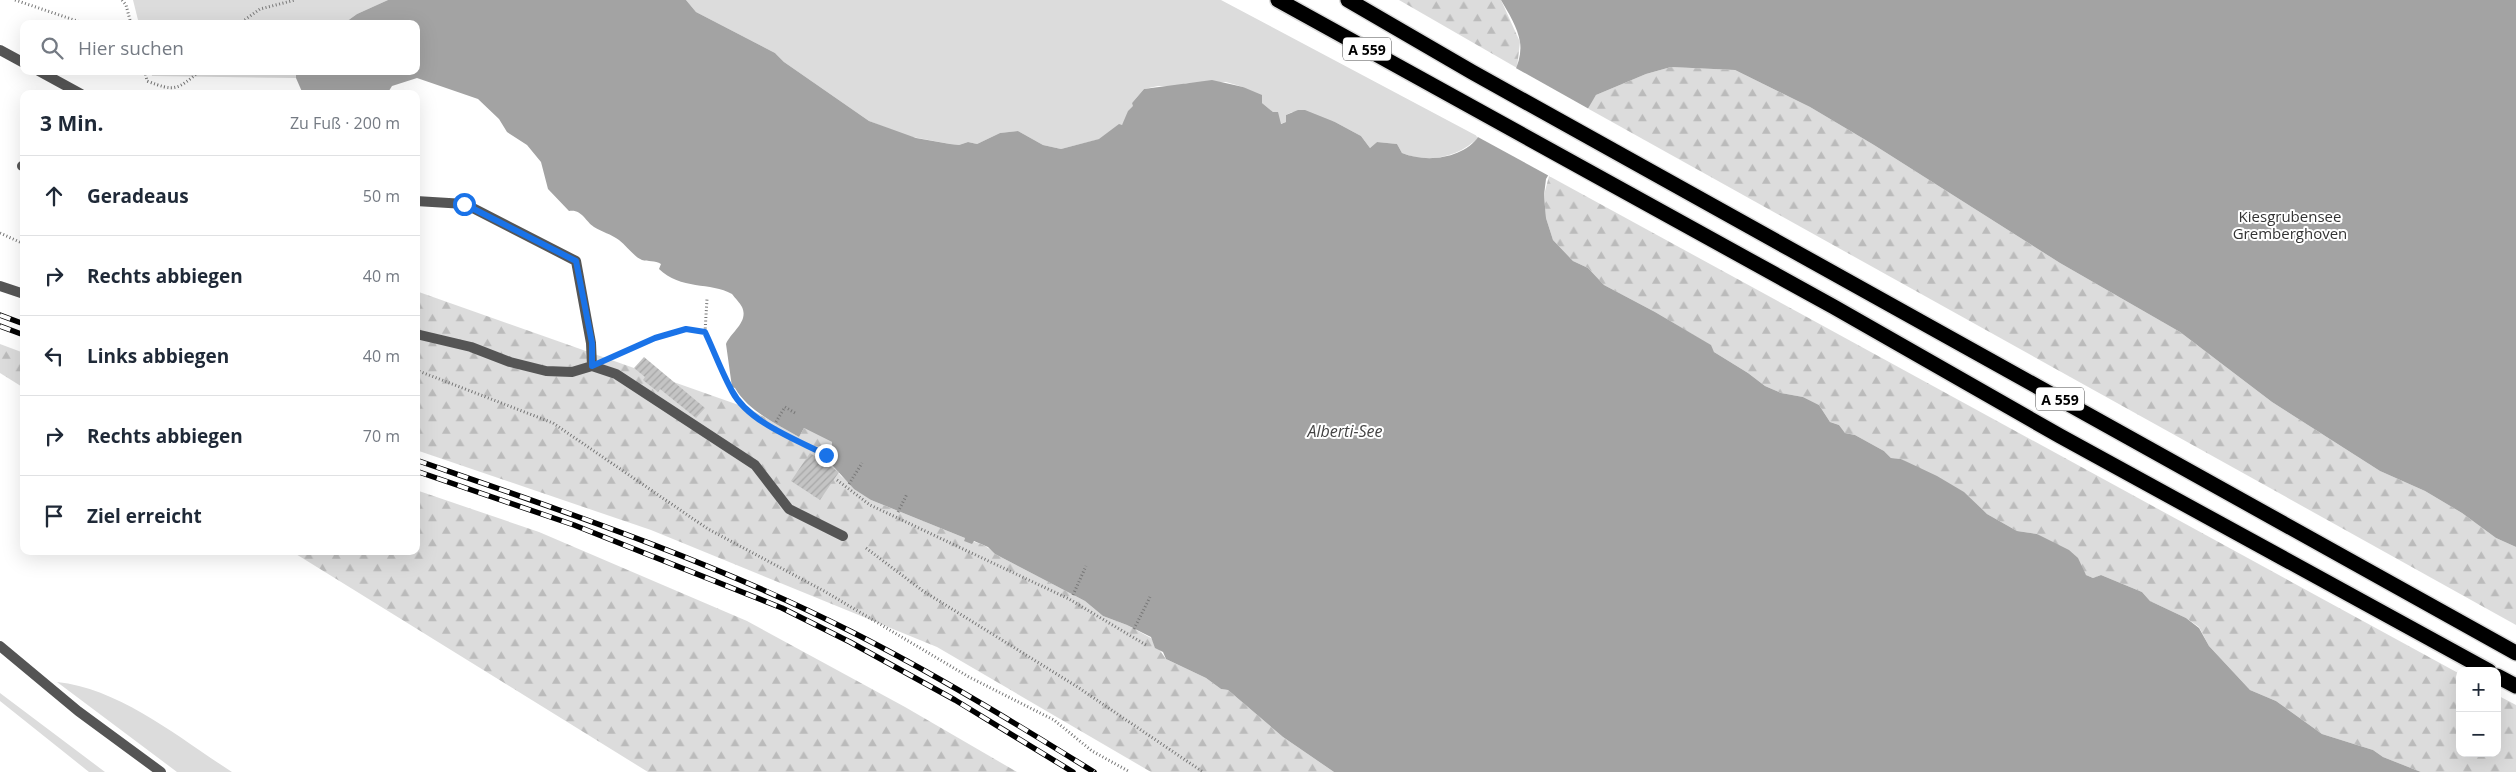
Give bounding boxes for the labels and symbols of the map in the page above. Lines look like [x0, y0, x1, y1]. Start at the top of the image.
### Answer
road number: A 559 [1343, 38, 1391, 61]
route start [453, 193, 476, 216]
park label: Kiesgrubensee Gremberghoven [2233, 206, 2347, 243]
road number: A 559 [2036, 388, 2084, 410]
water label: Alberti-See [1307, 420, 1382, 442]
route end [815, 444, 838, 467]

